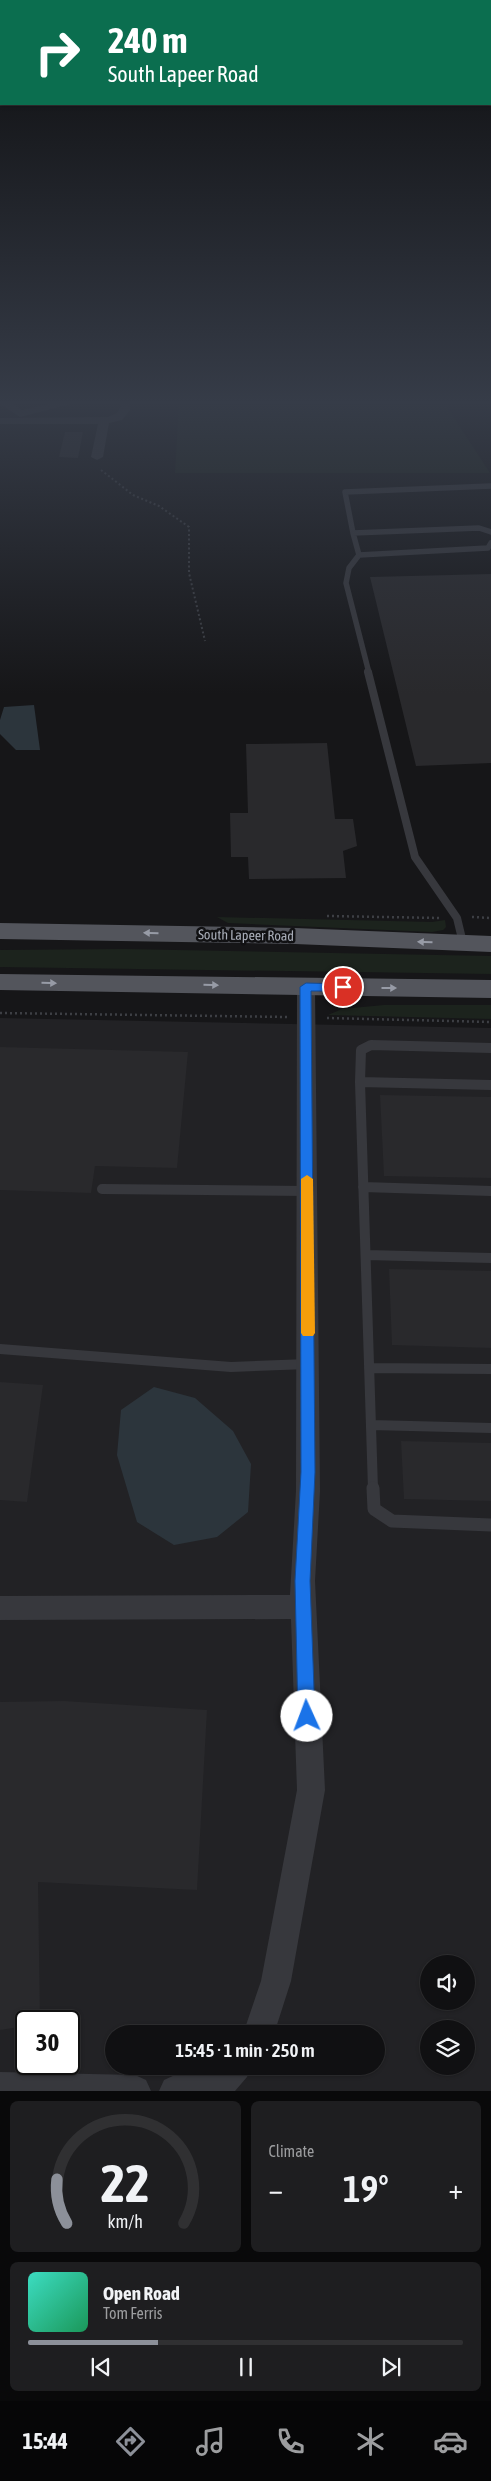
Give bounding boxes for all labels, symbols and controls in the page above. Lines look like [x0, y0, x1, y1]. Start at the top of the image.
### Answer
icon: right [25, 20, 90, 85]
text: 240 m [108, 20, 187, 60]
text: South Lapeer Road [108, 61, 259, 87]
street label: South Lapeer Road [198, 926, 294, 944]
one-way arrow [143, 929, 159, 937]
one-way arrow [417, 937, 433, 945]
pin [322, 966, 364, 1008]
icon: arrive [329, 973, 357, 1001]
one-way arrow [41, 979, 57, 987]
one-way arrow [203, 982, 219, 990]
one-way arrow [382, 984, 398, 992]
position arrow [280, 1689, 332, 1741]
map controls [420, 1955, 475, 2075]
button: sound [420, 1955, 475, 2010]
speed limit sign: 30 [15, 2010, 80, 2075]
button: layers [420, 2020, 475, 2075]
text: 15:45 · 1 min · 250 m [175, 2039, 315, 2061]
text: Climate [269, 2142, 314, 2160]
text: 22 [101, 2153, 150, 2213]
text: 19° [343, 2167, 389, 2210]
text: − [269, 2173, 283, 2205]
text: + [448, 2173, 463, 2205]
text: km/h [108, 2211, 143, 2232]
text: Open Road [103, 2282, 180, 2304]
text: Tom Ferris [103, 2304, 162, 2322]
icon: previous [87, 2353, 115, 2381]
icon: pause [232, 2353, 260, 2381]
icon: next [377, 2353, 405, 2381]
icon: directions [113, 2424, 148, 2459]
icon: music [193, 2424, 228, 2459]
icon: phone [273, 2424, 308, 2459]
icon: climate [353, 2424, 388, 2459]
icon: car [433, 2424, 468, 2459]
text: 15:44 [23, 2428, 68, 2454]

